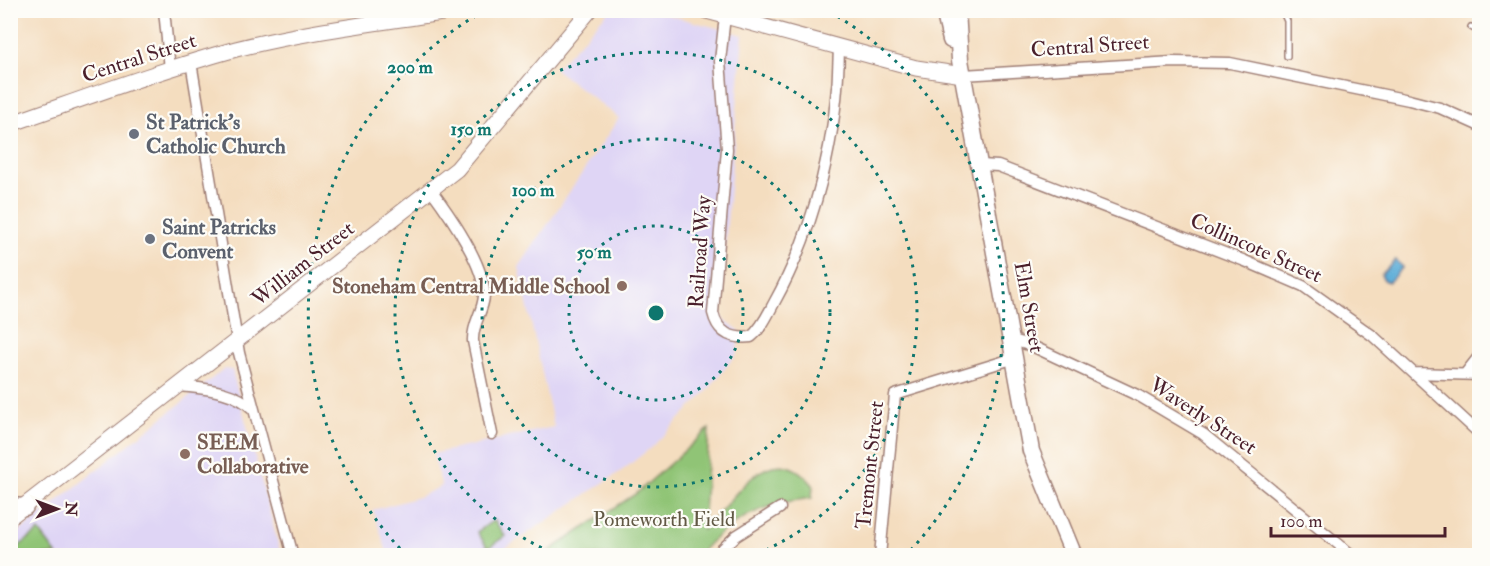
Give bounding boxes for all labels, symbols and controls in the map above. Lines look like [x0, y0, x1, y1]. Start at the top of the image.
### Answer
street label: Central Street [78, 27, 200, 89]
street label: Central Street [1030, 28, 1150, 64]
text: 200 m [387, 56, 434, 79]
place label: St Patrick's Catholic Church [146, 109, 286, 160]
text: 150 m [450, 118, 493, 141]
marker: St Patrick's Catholic Church [127, 127, 141, 141]
text: 100 m [512, 179, 555, 202]
street label: Railroad Way [683, 194, 717, 309]
street label: Collincote Street [1186, 207, 1326, 289]
place label: Saint Patricks Convent [162, 214, 276, 265]
street label: William Street [245, 215, 360, 313]
marker: Saint Patricks Convent [143, 232, 157, 246]
text: 50 m [577, 241, 612, 264]
street label: Elm Street [1008, 259, 1050, 355]
place label: Stoneham Central Middle School [332, 273, 611, 300]
marker: Stoneham Central Middle School [615, 279, 629, 293]
centre of rings [646, 303, 666, 323]
street label: Waverly Street [1143, 371, 1262, 461]
street label: Tremont Street [850, 399, 890, 530]
place label: SEEM Collaborative [197, 429, 309, 480]
marker: SEEM Collaborative [178, 447, 192, 461]
north arrow [27, 479, 87, 539]
scale bar [1271, 500, 1445, 538]
text: N [61, 501, 81, 517]
park label: Pomeworth Field [593, 506, 736, 533]
text: 100 m [1280, 510, 1323, 533]

